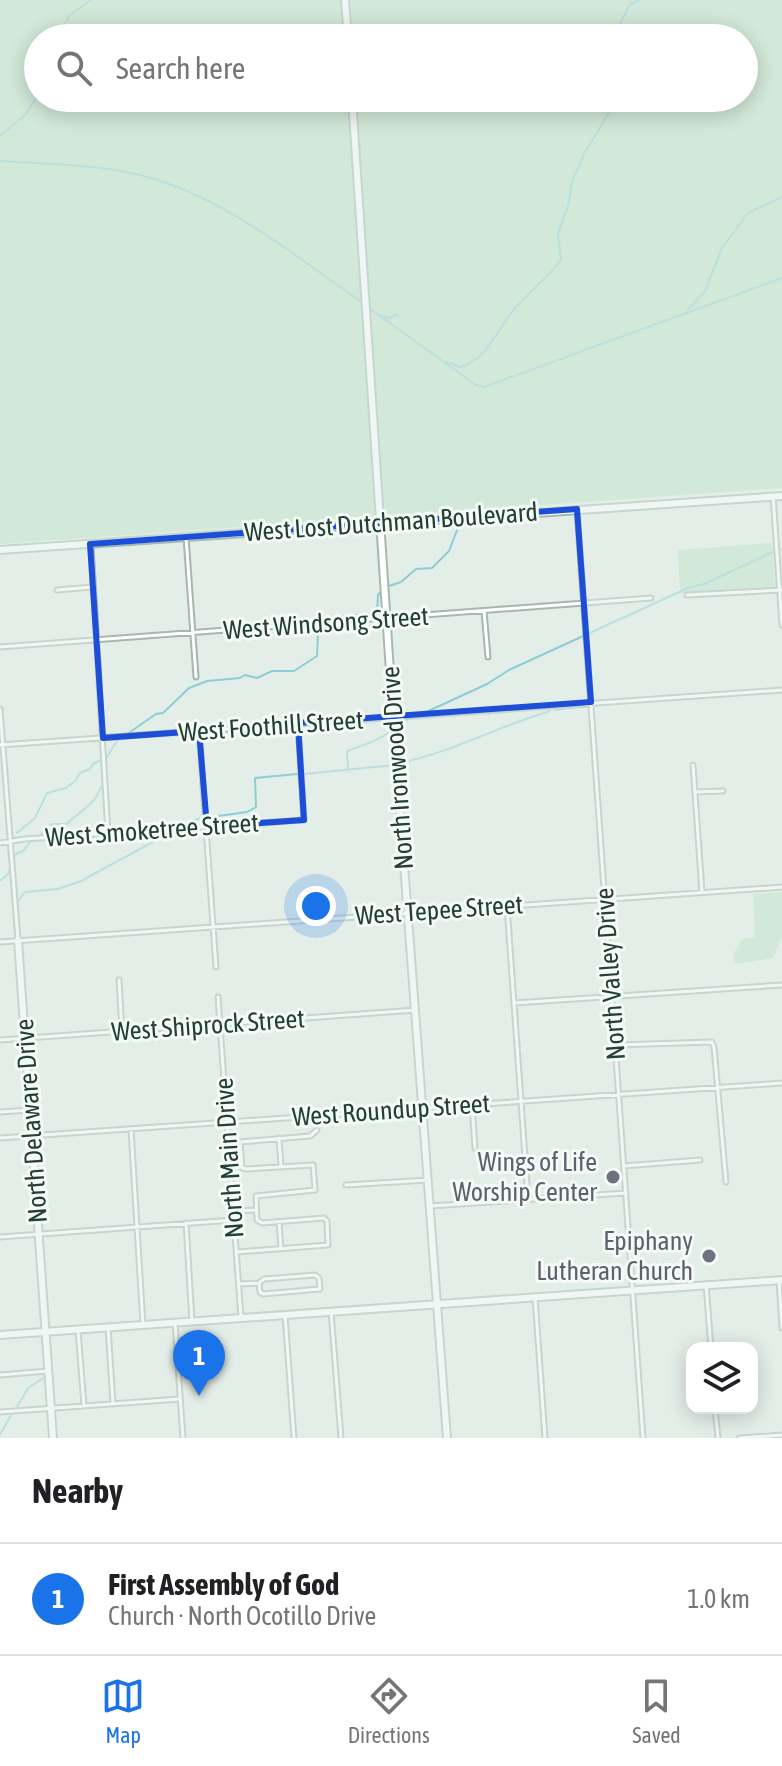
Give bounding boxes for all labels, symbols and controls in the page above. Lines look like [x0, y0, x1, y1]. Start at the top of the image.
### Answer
search box [24, 24, 758, 112]
icon: search [52, 46, 96, 90]
text: Search here [116, 51, 245, 85]
street label: West Lost Dutchman Boulevard [243, 497, 539, 547]
street label: West Windsong Street [222, 601, 430, 645]
street label: North Ironwood Drive [375, 665, 419, 871]
street label: West Foothill Street [178, 705, 364, 747]
street label: West Smoketree Street [44, 808, 260, 852]
your location [296, 886, 336, 926]
street label: North Valley Drive [589, 887, 631, 1061]
street label: West Tepee Street [354, 889, 524, 931]
street label: West Shiprock Street [110, 1003, 306, 1047]
street label: North Delaware Drive [9, 1018, 53, 1224]
street label: North Main Drive [208, 1077, 250, 1239]
street label: West Roundup Street [291, 1088, 491, 1132]
place label: Wings of Life Worship Center [453, 1147, 597, 1207]
marker: Wings of Life Worship Center [604, 1168, 622, 1186]
place label: Epiphany Lutheran Church [536, 1226, 693, 1286]
marker: Epiphany Lutheran Church [700, 1247, 718, 1265]
pin: 1 [173, 1330, 225, 1396]
map controls [686, 1342, 758, 1414]
button: layers [686, 1342, 758, 1414]
text: Nearby [32, 1471, 123, 1510]
text: First Assembly of God [108, 1567, 339, 1601]
text: 1 [52, 1584, 64, 1614]
text: 1.0 km [687, 1584, 750, 1614]
text: Church · North Ocotillo Drive [108, 1601, 376, 1631]
tab: Map [101, 1674, 145, 1748]
tab: Directions [348, 1674, 430, 1748]
tab: Saved [632, 1674, 681, 1748]

